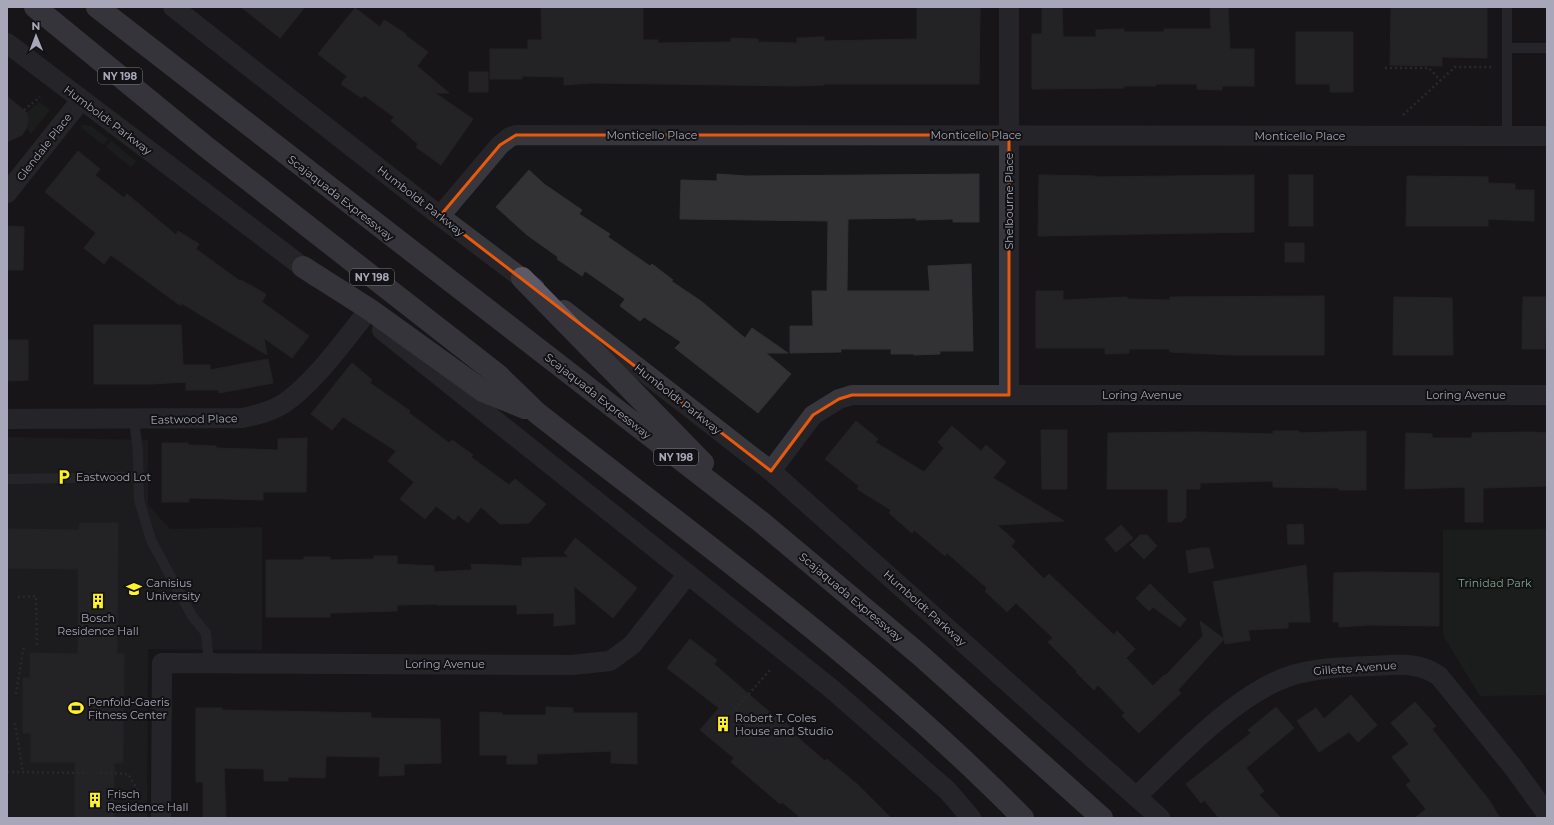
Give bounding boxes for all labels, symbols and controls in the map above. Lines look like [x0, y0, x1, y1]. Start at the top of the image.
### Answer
north arrow [16, 16, 56, 56]
text: N [31, 19, 40, 33]
road number: NY 198 [98, 68, 142, 84]
street label: Humboldt Parkway [61, 82, 155, 158]
street label: Glendale Place [13, 110, 75, 184]
street label: Monticello Place [607, 128, 698, 142]
street label: Monticello Place [931, 128, 1022, 142]
street label: Monticello Place [1255, 129, 1346, 143]
street label: Scajaquada Expressway [285, 152, 397, 244]
street label: Shelbourne Place [1002, 152, 1016, 249]
street label: Humboldt Parkway [375, 163, 467, 239]
road number: NY 198 [350, 269, 394, 285]
street label: Scajaquada Expressway [542, 350, 654, 442]
street label: Humboldt Parkway [632, 361, 724, 437]
street label: Loring Avenue [1102, 388, 1182, 402]
street label: Loring Avenue [1426, 388, 1506, 402]
street label: Eastwood Place [150, 411, 238, 427]
road number: NY 198 [654, 449, 698, 465]
parking icon: Eastwood Lot [55, 468, 73, 486]
place label: Eastwood Lot [76, 470, 151, 484]
street label: Scajaquada Expressway [796, 550, 906, 644]
street label: Humboldt Parkway [881, 567, 969, 649]
place label: Canisius University [146, 576, 200, 603]
park label: Trinidad Park [1458, 576, 1532, 590]
school or university icon: Canisius University [125, 580, 143, 598]
building icon: Bosch Residence Hall [89, 592, 107, 610]
place label: Bosch Residence Hall [57, 611, 139, 638]
street label: Loring Avenue [405, 657, 485, 671]
street label: Gillette Avenue [1313, 658, 1398, 678]
place label: Penfold-Gaeris Fitness Center [88, 695, 170, 722]
sports icon: Penfold-Gaeris Fitness Center [67, 699, 85, 717]
place label: Robert T. Coles House and Studio [735, 711, 833, 738]
building icon: Robert T. Coles House and Studio [714, 715, 732, 733]
place label: Frisch Residence Hall [107, 787, 188, 814]
building icon: Frisch Residence Hall [86, 791, 104, 809]

